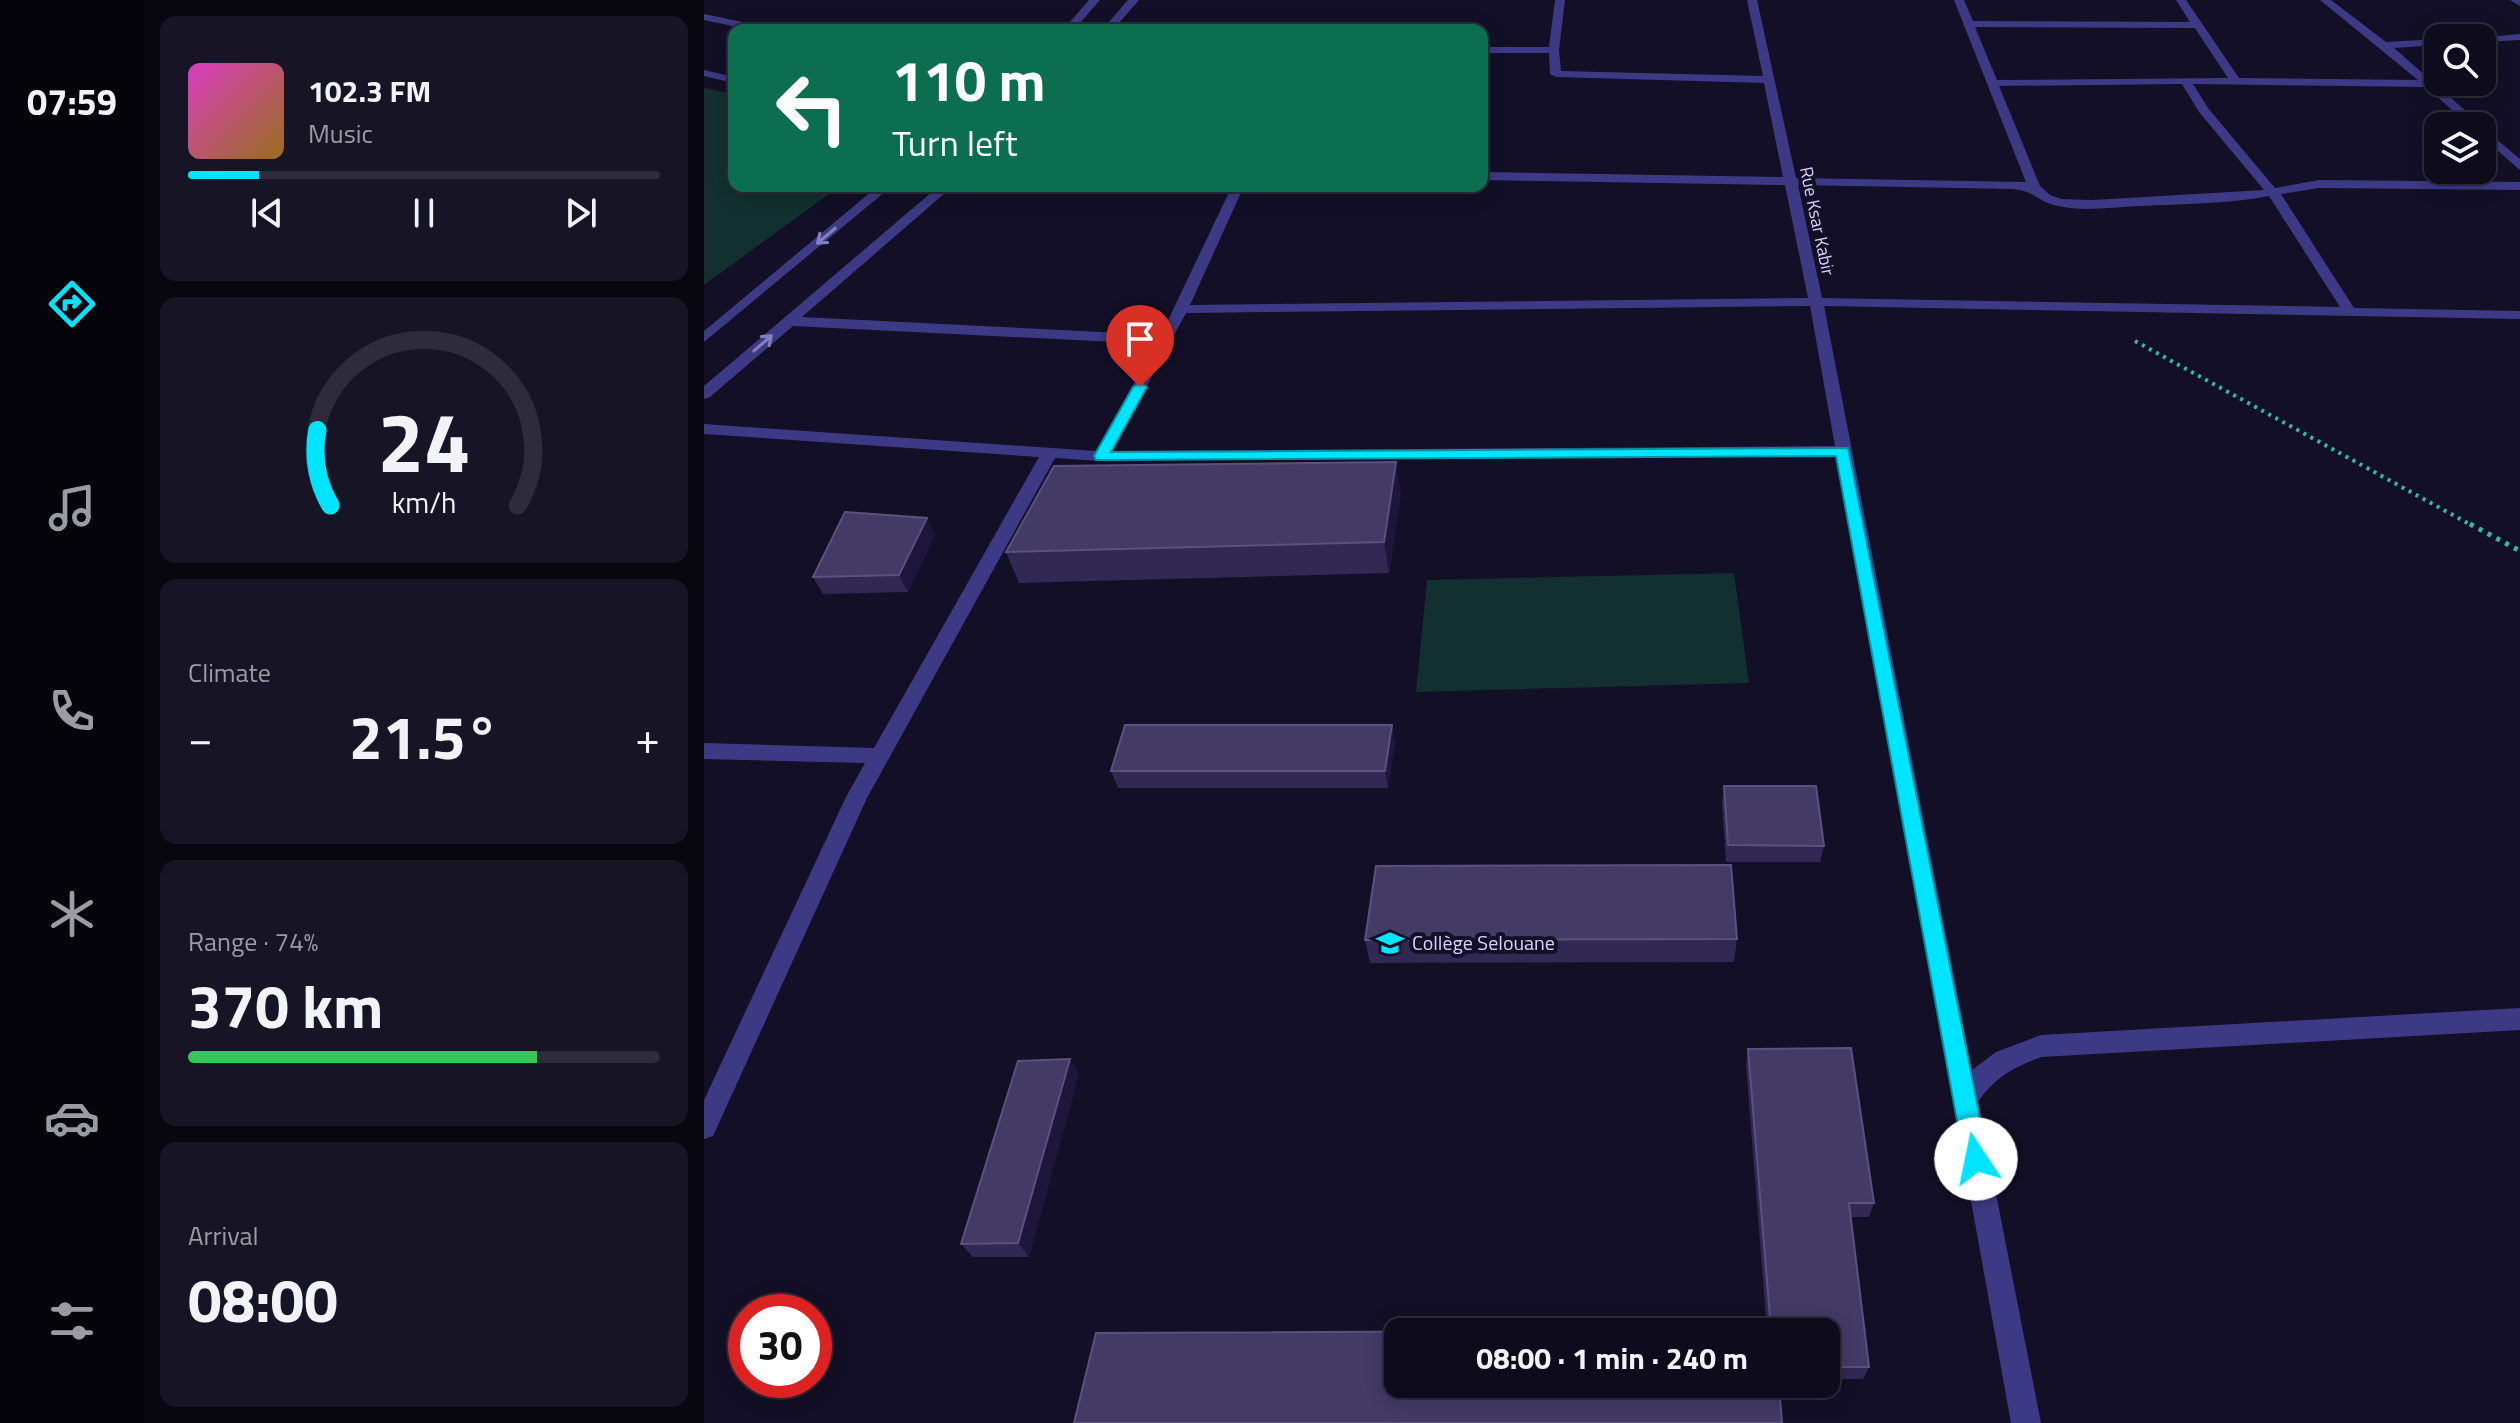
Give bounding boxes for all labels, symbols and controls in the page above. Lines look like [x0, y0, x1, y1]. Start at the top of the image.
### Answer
map controls [2424, 24, 2496, 184]
button: search [2424, 24, 2496, 96]
text: 110 m [892, 38, 1045, 123]
icon: left [760, 56, 864, 160]
text: 102.3 FM [308, 68, 431, 114]
text: 07:59 [27, 74, 117, 129]
button: layers [2424, 112, 2496, 184]
text: Music [308, 114, 373, 153]
text: Turn left [892, 115, 1018, 170]
street label: Rue Ksar Kabir [1793, 164, 1842, 278]
icon: previous [245, 191, 289, 235]
icon: pause [402, 191, 446, 235]
icon: next [559, 191, 603, 235]
one-way arrow [816, 227, 837, 245]
icon: directions [44, 276, 100, 332]
pin [1106, 305, 1174, 387]
icon: arrive [1118, 317, 1162, 361]
one-way arrow [752, 334, 773, 352]
text: 24 [377, 378, 471, 504]
icon: music [44, 480, 100, 536]
text: km/h [392, 481, 456, 524]
text: Climate [188, 653, 271, 692]
icon: phone [44, 683, 100, 739]
text: 21.5° [349, 691, 499, 782]
text: − [188, 704, 213, 771]
text: + [635, 704, 660, 771]
icon: climate [44, 886, 100, 942]
text: Range · 74% [188, 922, 318, 961]
place label: Collège Selouane [1412, 927, 1555, 958]
school or university icon: Collège Selouane [1375, 928, 1405, 958]
text: 370 km [188, 960, 383, 1051]
icon: car [44, 1090, 100, 1146]
position arrow [1934, 1117, 2018, 1201]
text: Arrival [188, 1216, 259, 1255]
text: 08:00 [188, 1254, 338, 1345]
icon: filters [44, 1293, 100, 1349]
speed limit sign: 30 [728, 1294, 832, 1398]
text: 08:00 · 1 min · 240 m [1476, 1335, 1748, 1381]

